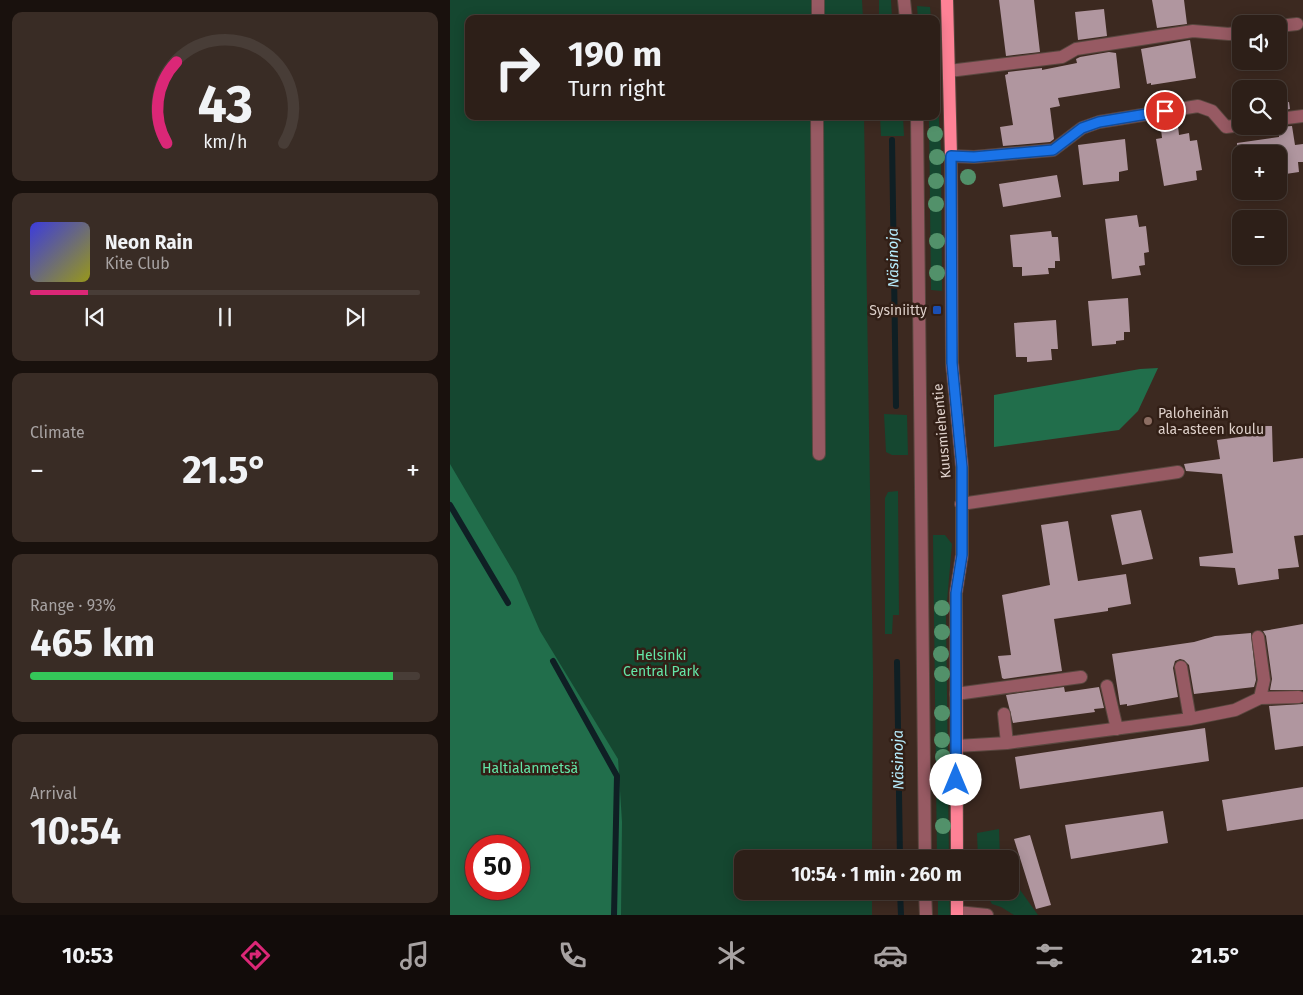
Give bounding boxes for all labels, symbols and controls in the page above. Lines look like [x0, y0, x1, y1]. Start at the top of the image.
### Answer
map controls [1232, 15, 1287, 265]
button: sound [1232, 15, 1287, 70]
text: 190 m [568, 33, 662, 75]
icon: right [485, 35, 550, 100]
text: 43 [197, 73, 253, 136]
text: Turn right [568, 75, 665, 102]
button: search [1232, 80, 1287, 135]
pin [1144, 90, 1186, 132]
icon: arrive [1151, 97, 1179, 125]
text: km/h [203, 131, 247, 153]
button: + [1232, 145, 1287, 200]
button: − [1232, 210, 1287, 265]
water label: Näsinoja [883, 228, 903, 288]
text: Neon Rain [105, 231, 193, 254]
text: Kite Club [105, 254, 170, 273]
place label: Sysiniitty [869, 302, 927, 319]
icon: previous [81, 303, 109, 331]
icon: pause [211, 303, 239, 331]
icon: next [341, 303, 369, 331]
marker: Sysiniitty [931, 304, 943, 316]
street label: Kuusmiehentie [929, 383, 955, 479]
place label: Paloheinän ala-asteen koulu [1158, 405, 1264, 438]
marker: Paloheinän ala-asteen koulu [1142, 415, 1154, 427]
text: Climate [30, 423, 85, 442]
text: 21.5° [182, 447, 268, 493]
text: − [30, 454, 44, 487]
text: + [406, 454, 420, 487]
text: Range · 93% [30, 596, 116, 615]
text: 465 km [30, 620, 155, 666]
park label: Helsinki Central Park [623, 647, 700, 680]
water label: Näsinoja [888, 730, 908, 790]
position arrow [929, 753, 981, 805]
park label: Haltialanmetsä [482, 760, 578, 777]
text: Arrival [30, 784, 77, 803]
text: 10:54 [30, 808, 121, 854]
speed limit sign: 50 [465, 835, 530, 900]
text: 10:54 · 1 min · 260 m [791, 863, 962, 886]
icon: directions [238, 938, 273, 973]
icon: music [397, 938, 432, 973]
icon: phone [555, 938, 590, 973]
icon: climate [714, 938, 749, 973]
icon: car [873, 938, 908, 973]
icon: filters [1032, 938, 1067, 973]
text: 10:53 [62, 942, 114, 969]
text: 21.5° [1191, 942, 1241, 969]

